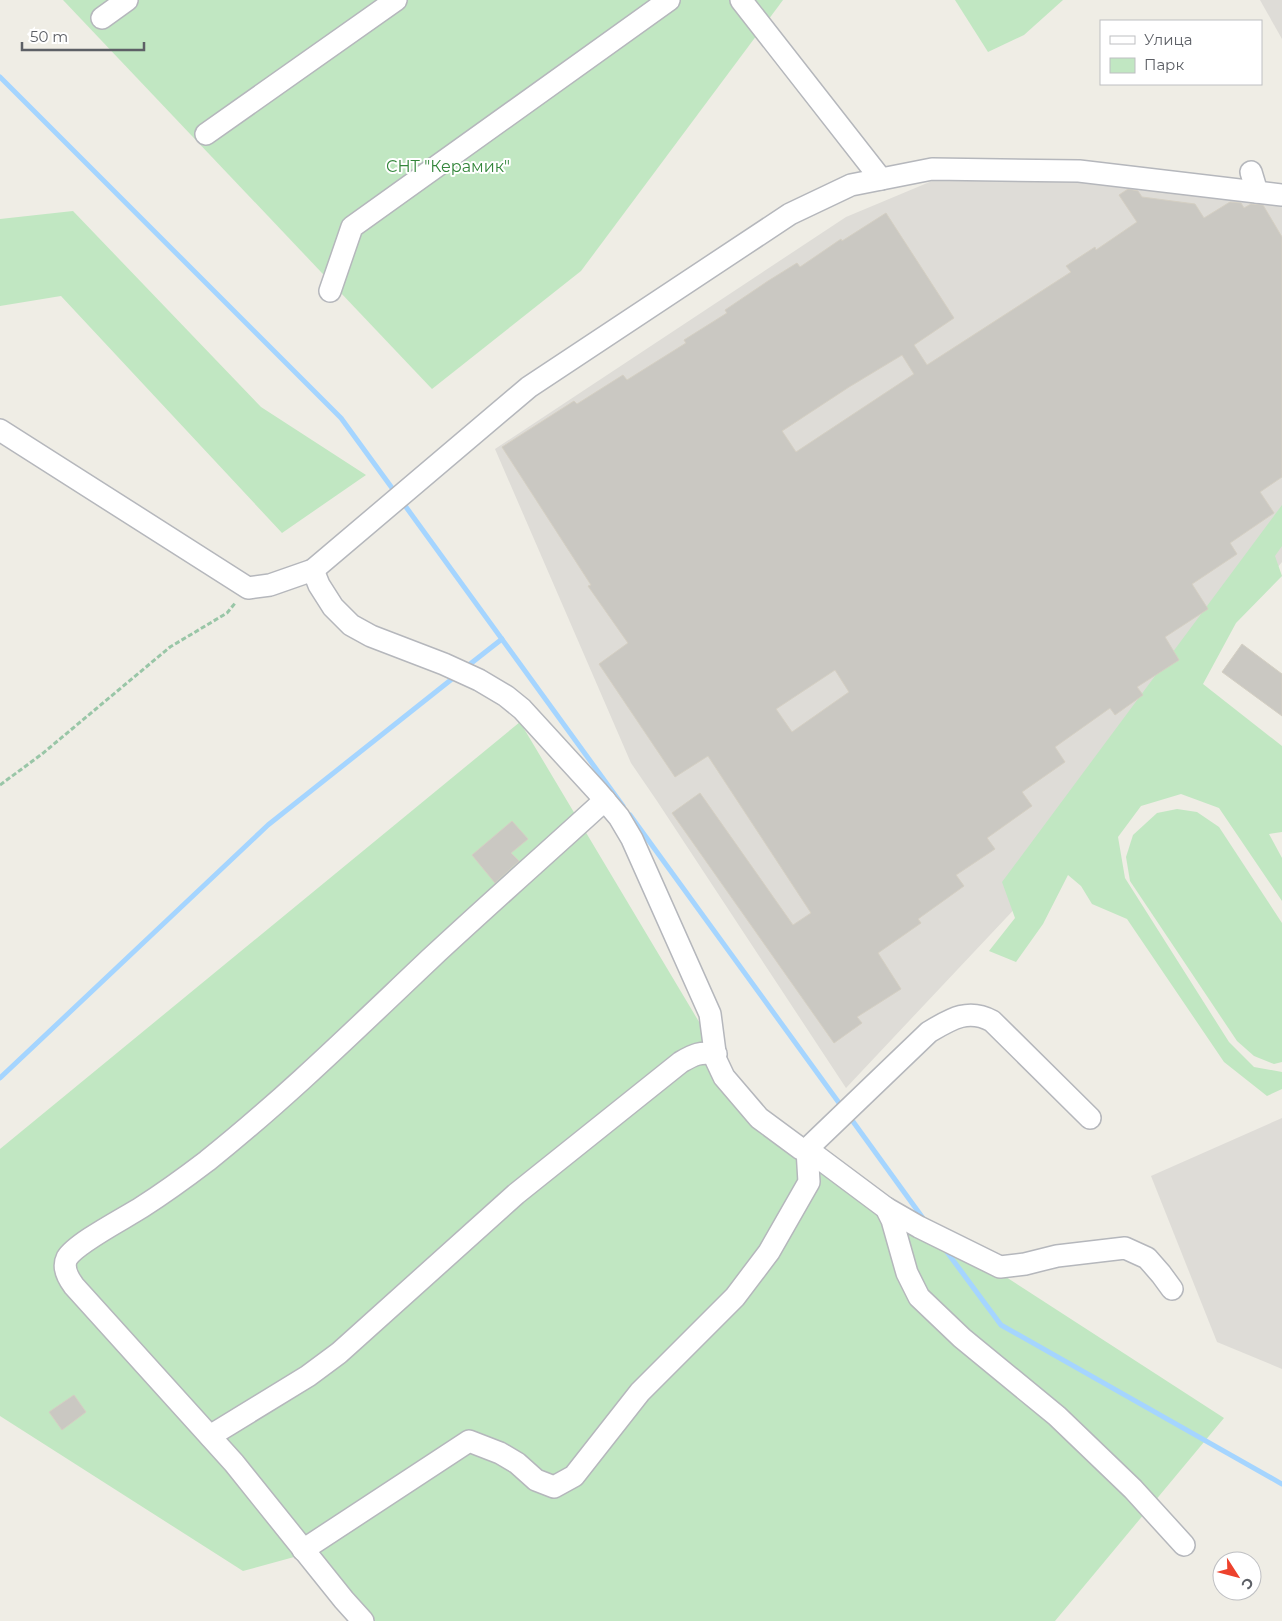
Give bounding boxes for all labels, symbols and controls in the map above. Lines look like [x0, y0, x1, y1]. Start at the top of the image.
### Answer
scale bar [22, 20, 145, 52]
legend [1100, 20, 1262, 85]
text: 50 m [30, 27, 68, 46]
text: Улица [1144, 30, 1192, 49]
text: Парк [1144, 55, 1184, 74]
park label: СНТ "Керамик" [386, 157, 510, 176]
north arrow [1212, 1551, 1262, 1601]
text: С [1237, 1574, 1258, 1593]

